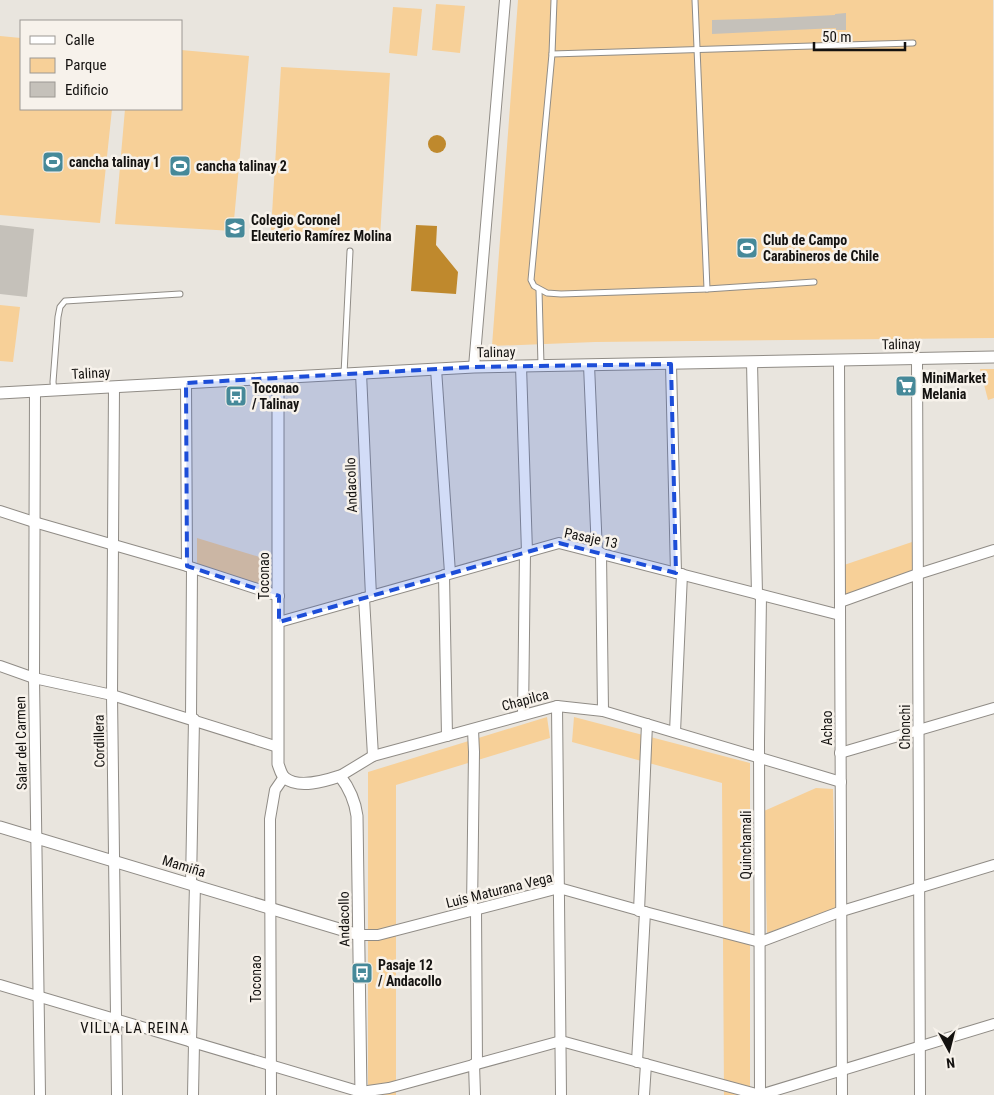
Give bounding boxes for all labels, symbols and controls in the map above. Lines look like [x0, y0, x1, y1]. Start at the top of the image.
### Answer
legend [20, 20, 182, 110]
scale bar [814, 20, 905, 52]
text: 50 m [822, 28, 852, 46]
text: Calle [65, 31, 95, 49]
text: Parque [65, 56, 107, 74]
text: Edificio [65, 81, 108, 99]
sports icon: cancha talinay 1 [41, 150, 65, 174]
place label: cancha talinay 1 [69, 154, 160, 170]
sports icon: cancha talinay 2 [168, 154, 192, 178]
place label: cancha talinay 2 [196, 158, 287, 174]
place label: Colegio Coronel Eleuterio Ramírez Molina [251, 212, 392, 244]
school or university icon: Colegio Coronel Eleuterio Ramírez Molina [223, 216, 247, 240]
place label: Club de Campo Carabineros de Chile [763, 232, 879, 264]
sports icon: Club de Campo Carabineros de Chile [735, 236, 759, 260]
street label: Talinay [881, 336, 921, 352]
street label: Talinay [476, 344, 516, 360]
street label: Talinay [71, 364, 111, 382]
place label: MiniMarket Melania [922, 370, 986, 402]
supermarket icon: MiniMarket Melania [894, 374, 918, 398]
place label: Toconao / Talinay [252, 380, 300, 412]
bus stop icon: Toconao / Talinay [224, 384, 248, 408]
street label: Andacollo [342, 457, 360, 513]
street label: Pasaje 13 [563, 525, 619, 551]
street label: Toconao [256, 552, 272, 600]
street label: Chapilca [500, 686, 550, 714]
street label: Salar del Carmen [12, 696, 30, 790]
street label: Chonchi [897, 705, 913, 749]
street label: Achao [819, 710, 835, 746]
street label: Cordillera [91, 714, 107, 768]
street label: Quinchamali [738, 811, 754, 879]
street label: Mamiña [160, 852, 208, 880]
street label: Luis Maturana Vega [444, 869, 554, 911]
street label: Andacollo [336, 891, 352, 947]
street label: Toconao [248, 955, 264, 1003]
place label: Pasaje 12 / Andacollo [378, 957, 442, 989]
bus stop icon: Pasaje 12 / Andacollo [350, 961, 374, 985]
district label: VILLA LA REINA [80, 1019, 190, 1037]
north arrow [924, 1025, 974, 1075]
text: N [945, 1054, 956, 1071]

